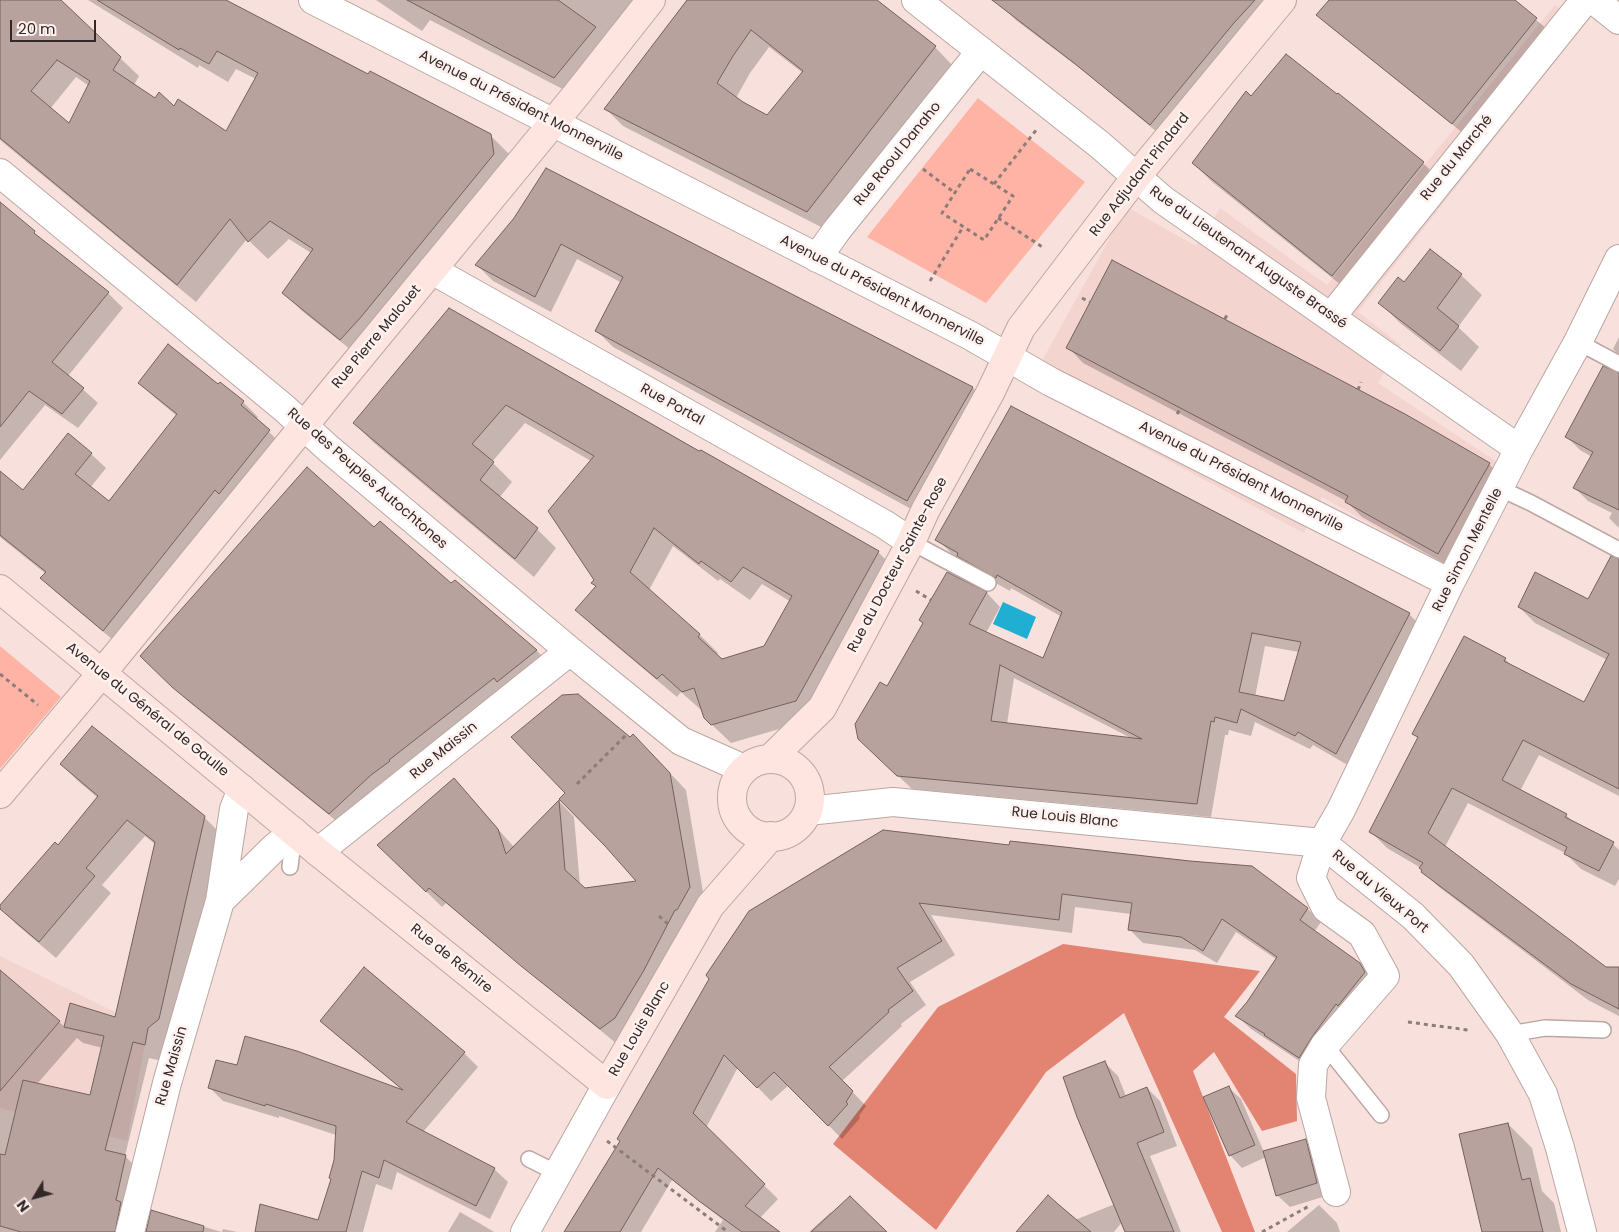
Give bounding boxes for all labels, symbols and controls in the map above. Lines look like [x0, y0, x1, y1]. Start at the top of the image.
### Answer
scale bar [12, 10, 99, 42]
text: 20 m [18, 18, 56, 39]
street label: Avenue du Président Monnerville [416, 47, 626, 165]
street label: Rue Raoul Danaho [851, 99, 945, 209]
street label: Rue Adjudant Pindard [1087, 110, 1193, 240]
street label: Rue du Marché [1417, 112, 1497, 204]
street label: Rue du Lieutenant Auguste Brassé [1146, 183, 1350, 333]
street label: Avenue du Président Monnerville [777, 232, 987, 350]
street label: Rue Pierre Malouet [329, 282, 425, 392]
street label: Rue Portal [637, 381, 707, 429]
street label: Rue des Peuples Autochtones [284, 405, 450, 553]
street label: Avenue du Président Monnerville [1136, 418, 1346, 536]
street label: Rue du Docteur Sainte-Rose [845, 474, 951, 656]
street label: Rue Simon Mentelle [1429, 485, 1507, 615]
street label: Avenue du Général de Gaulle [62, 639, 232, 781]
street label: Rue Maissin [407, 719, 481, 783]
street label: Rue Louis Blanc [1011, 804, 1119, 832]
street label: Rue du Vieux Port [1328, 847, 1432, 937]
street label: Rue de Rémire [407, 921, 495, 997]
street label: Rue Louis Blanc [606, 978, 674, 1080]
street label: Rue Maissin [153, 1024, 191, 1108]
north arrow [10, 1172, 60, 1222]
text: N [12, 1196, 34, 1216]

